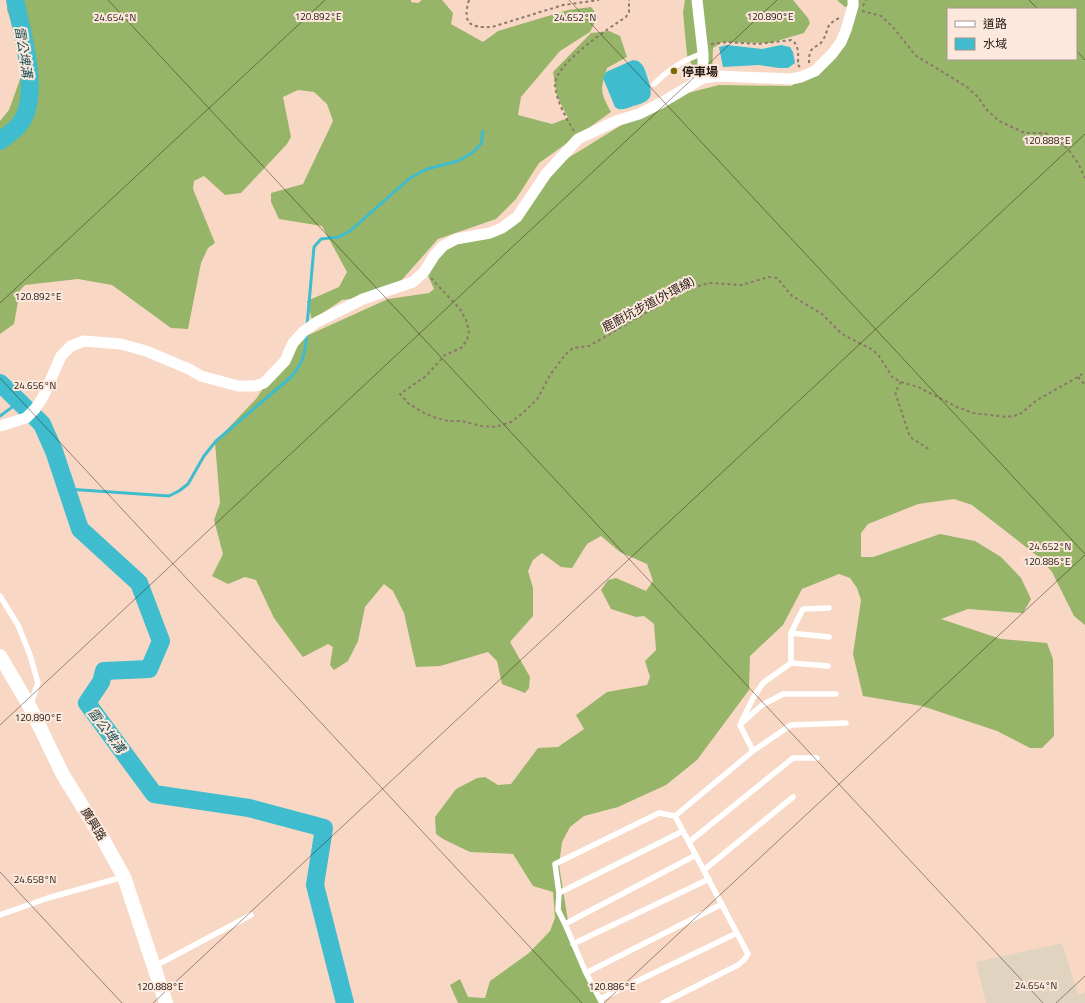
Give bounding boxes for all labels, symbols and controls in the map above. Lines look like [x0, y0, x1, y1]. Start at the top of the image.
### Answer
legend [947, 8, 1077, 60]
text: 120.892°E [295, 9, 342, 24]
text: 120.890°E [747, 9, 794, 24]
text: 24.654°N [94, 10, 136, 25]
text: 24.652°N [554, 10, 596, 25]
text: 道路 [983, 14, 1007, 33]
water label: 雷公埤溝 [10, 25, 38, 81]
text: 水域 [983, 34, 1007, 53]
place label: 停車場 [682, 62, 718, 81]
marker: 停車場 [669, 66, 679, 76]
text: 120.888°E [1024, 133, 1071, 148]
street label: 鹿廚坑步道(外環線) [598, 272, 698, 336]
text: 120.892°E [15, 289, 62, 304]
text: 24.656°N [14, 378, 56, 393]
text: 24.652°N [1029, 539, 1071, 554]
text: 120.886°E [1024, 554, 1071, 569]
water label: 雷公埤溝 [83, 703, 132, 758]
text: 120.890°E [15, 710, 62, 725]
street label: 廣興路 [76, 804, 112, 844]
text: 24.658°N [14, 872, 56, 887]
text: 24.654°N [1015, 978, 1057, 993]
text: 120.888°E [137, 979, 184, 994]
text: 120.886°E [589, 979, 636, 994]

